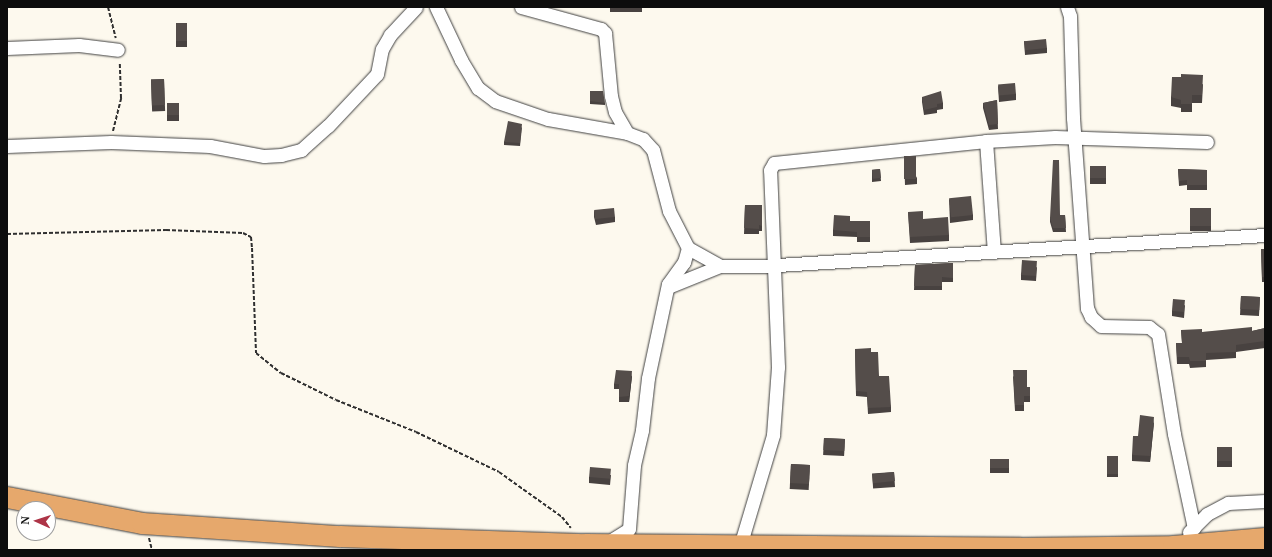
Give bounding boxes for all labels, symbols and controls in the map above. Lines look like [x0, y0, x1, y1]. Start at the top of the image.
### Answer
north arrow [16, 501, 56, 541]
text: N [18, 516, 32, 525]

